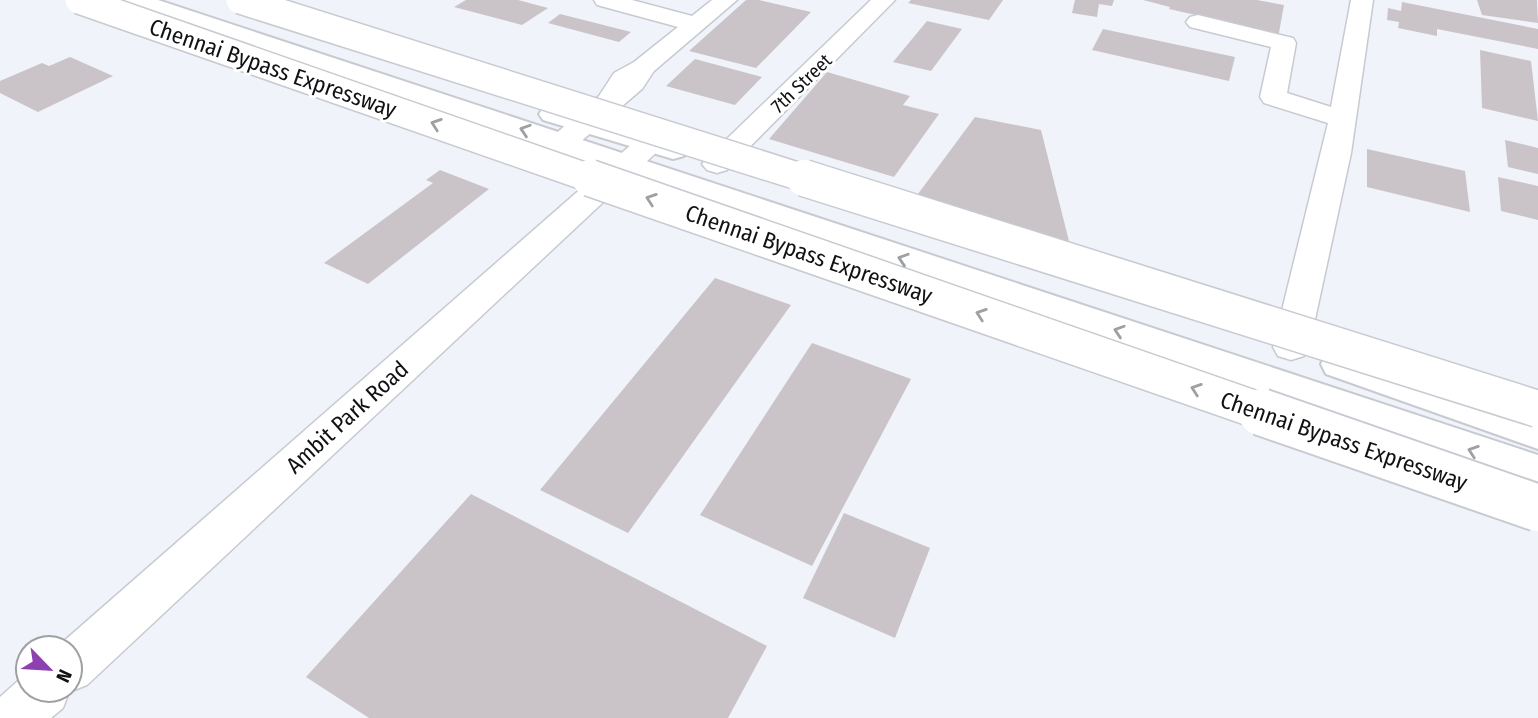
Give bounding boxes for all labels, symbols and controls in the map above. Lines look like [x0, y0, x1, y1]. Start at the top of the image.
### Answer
street label: Chennai Bypass Expressway [146, 13, 401, 124]
street label: 7th Street [766, 48, 837, 118]
one-way arrow [430, 118, 442, 132]
one-way arrow [520, 124, 532, 138]
one-way arrow [645, 193, 657, 207]
street label: Chennai Bypass Expressway [682, 199, 937, 310]
one-way arrow [897, 253, 909, 267]
one-way arrow [976, 308, 988, 322]
one-way arrow [1113, 325, 1125, 339]
street label: Ambit Park Road [280, 355, 414, 479]
one-way arrow [1190, 383, 1202, 397]
street label: Chennai Bypass Expressway [1217, 386, 1472, 497]
one-way arrow [1468, 445, 1480, 459]
north arrow [14, 634, 84, 704]
text: N [51, 666, 77, 686]

